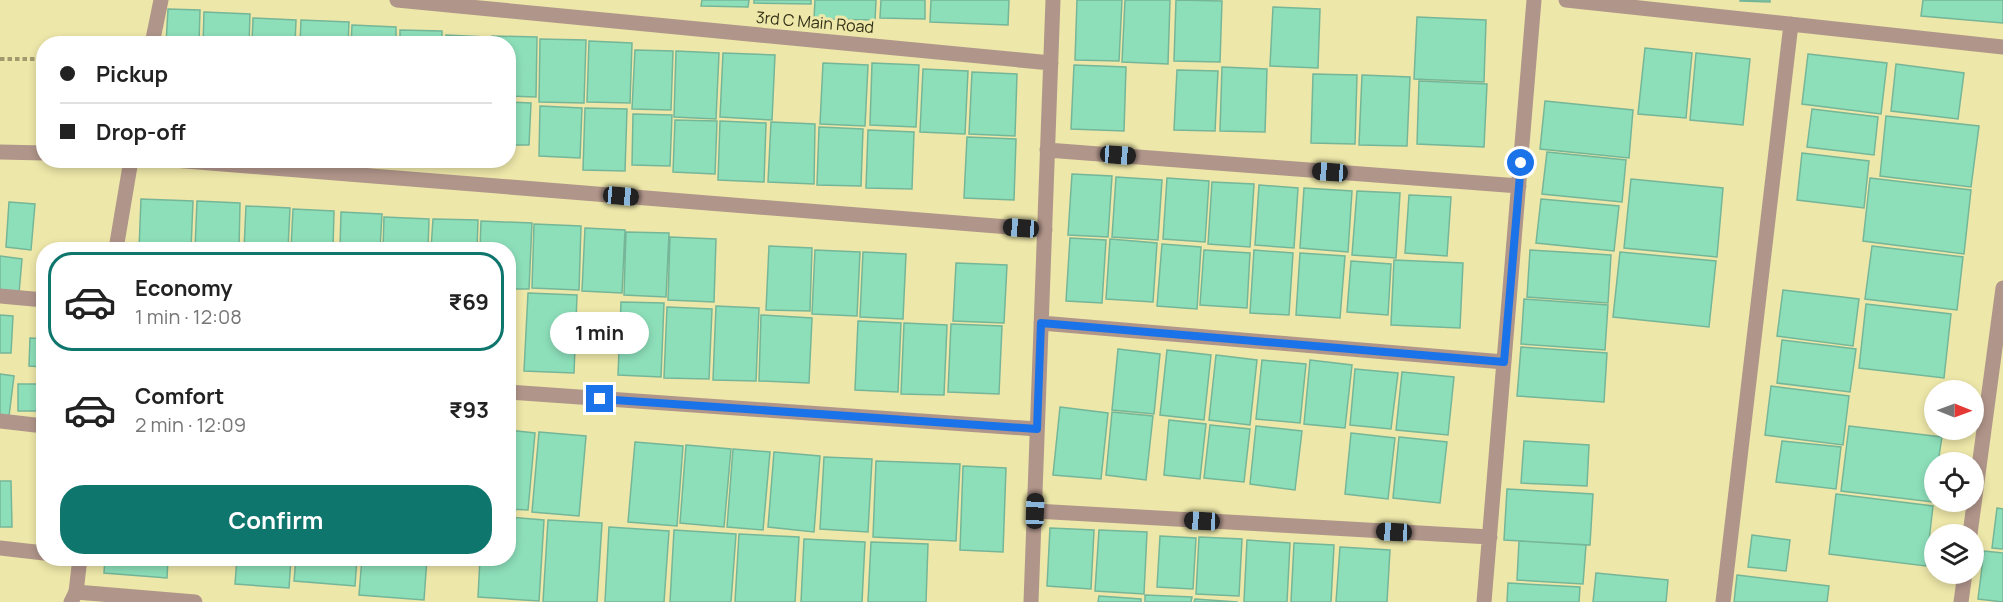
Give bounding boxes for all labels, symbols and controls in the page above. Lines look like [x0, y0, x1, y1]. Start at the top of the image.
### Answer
street label: 3rd C Main Road [755, 6, 875, 38]
text: Pickup [96, 59, 168, 89]
text: Drop-off [96, 117, 186, 147]
car [1099, 145, 1137, 165]
route start [1507, 149, 1534, 176]
car [1311, 162, 1349, 182]
car [602, 185, 640, 207]
car [1002, 218, 1040, 238]
text: Economy [135, 273, 233, 303]
icon: car [63, 275, 117, 329]
text: ₹69 [449, 287, 489, 317]
text: 1 min · 12:08 [135, 303, 242, 330]
callout: 1 min [550, 312, 650, 354]
text: 1 min [575, 319, 624, 346]
north arrow [1924, 380, 1984, 440]
map controls [1924, 380, 1984, 584]
text: Comfort [135, 381, 224, 411]
icon: car [63, 383, 117, 437]
route end [586, 385, 613, 412]
text: ₹93 [449, 395, 489, 425]
text: 2 min · 12:09 [135, 411, 246, 438]
button: locate [1924, 452, 1984, 512]
button: Confirm [60, 485, 492, 554]
car [1025, 493, 1045, 529]
car [1184, 511, 1220, 531]
car [1376, 522, 1412, 542]
button: layers [1924, 524, 1984, 584]

